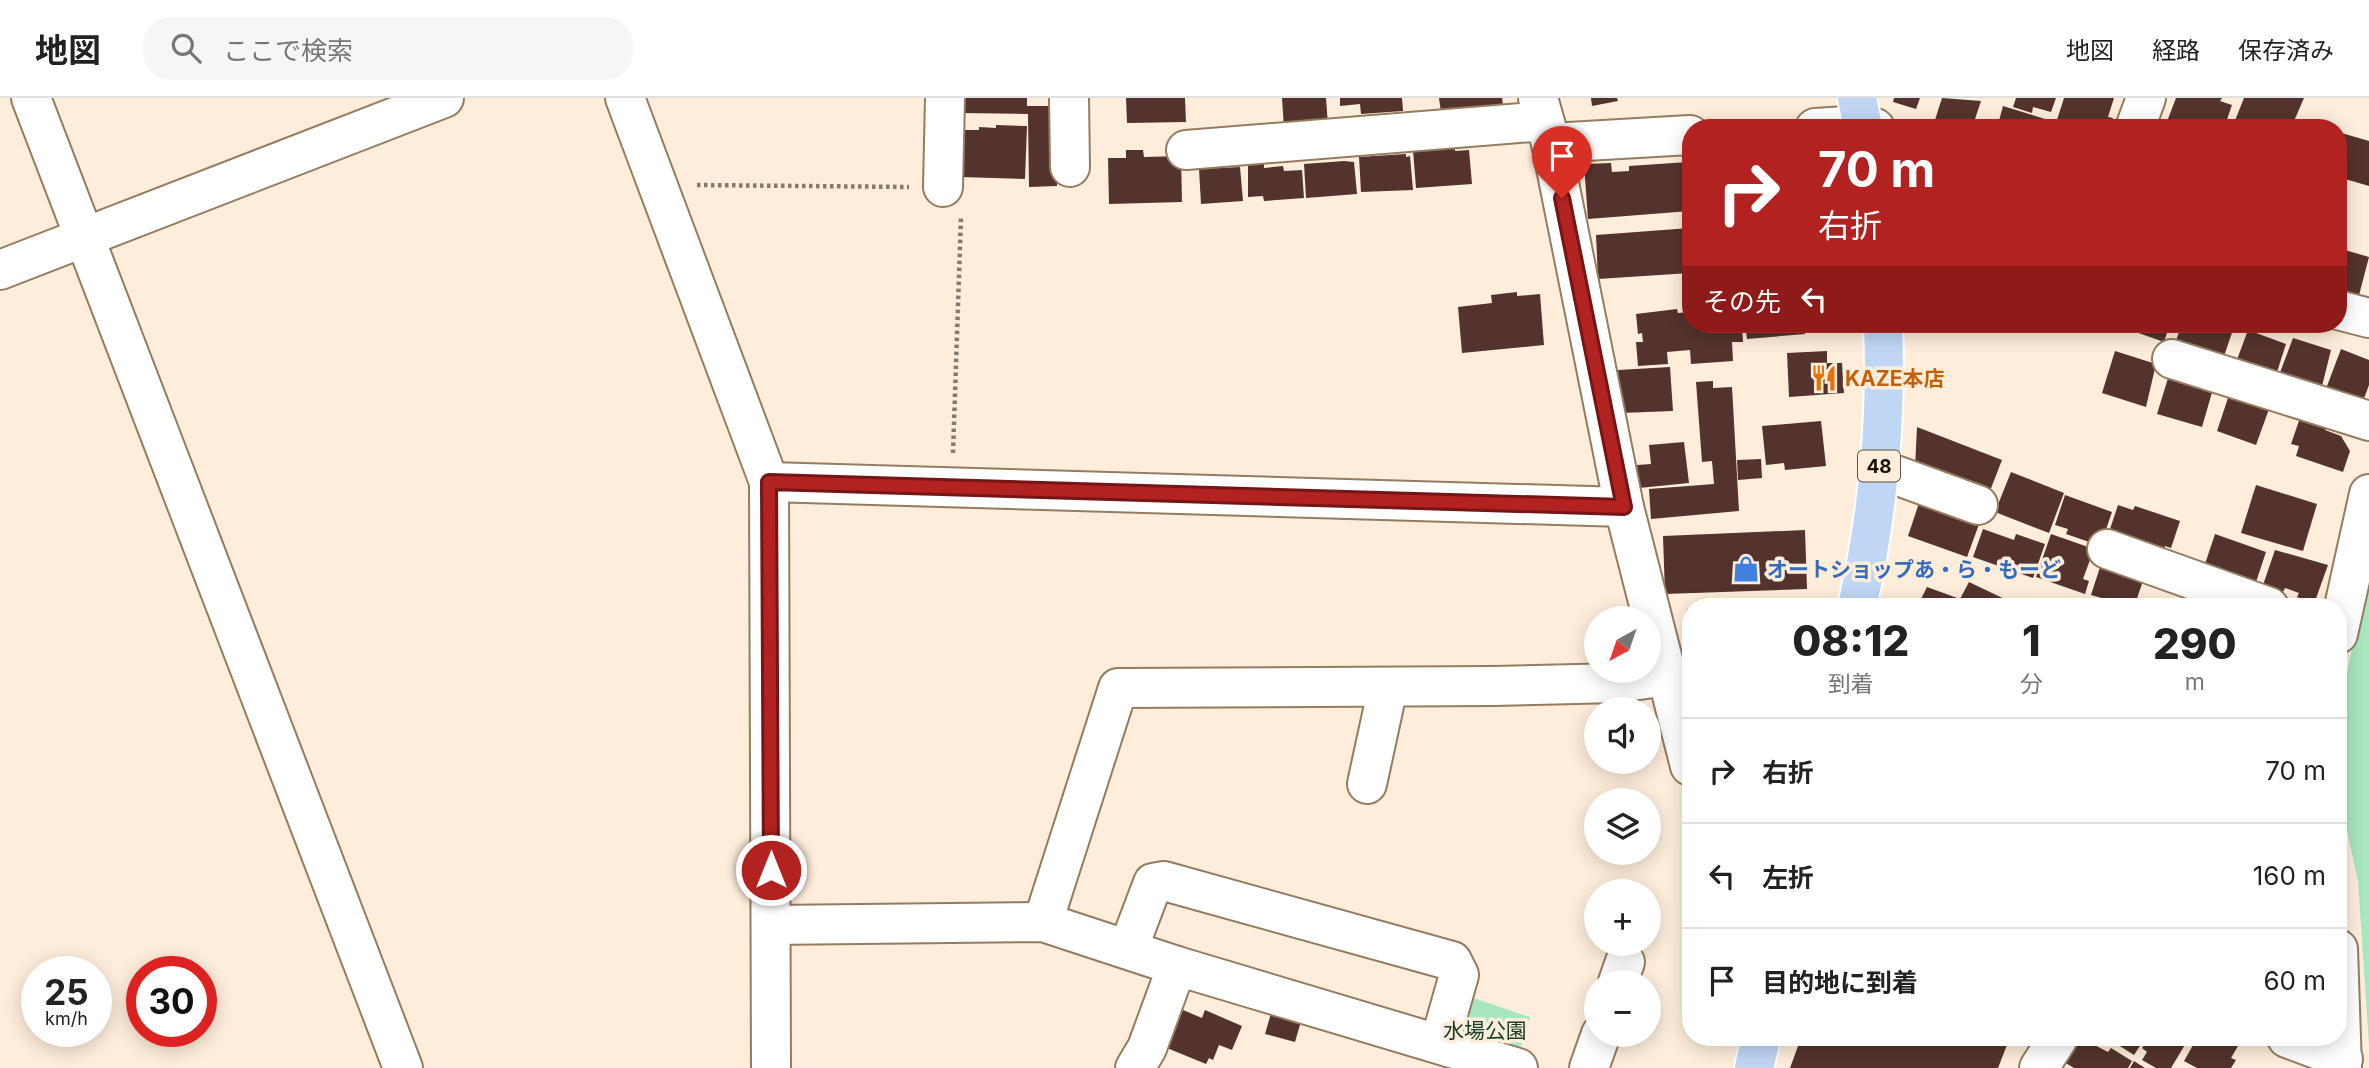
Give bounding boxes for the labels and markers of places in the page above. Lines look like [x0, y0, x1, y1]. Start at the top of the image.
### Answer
pin [1532, 126, 1592, 198]
restaurant icon: KAZE本店 [1809, 363, 1839, 393]
place label: KAZE本店 [1845, 366, 1944, 391]
shop icon: オートショップあ・ら・もーど [1731, 554, 1761, 584]
place label: オートショップあ・ら・もーど [1767, 557, 2061, 582]

